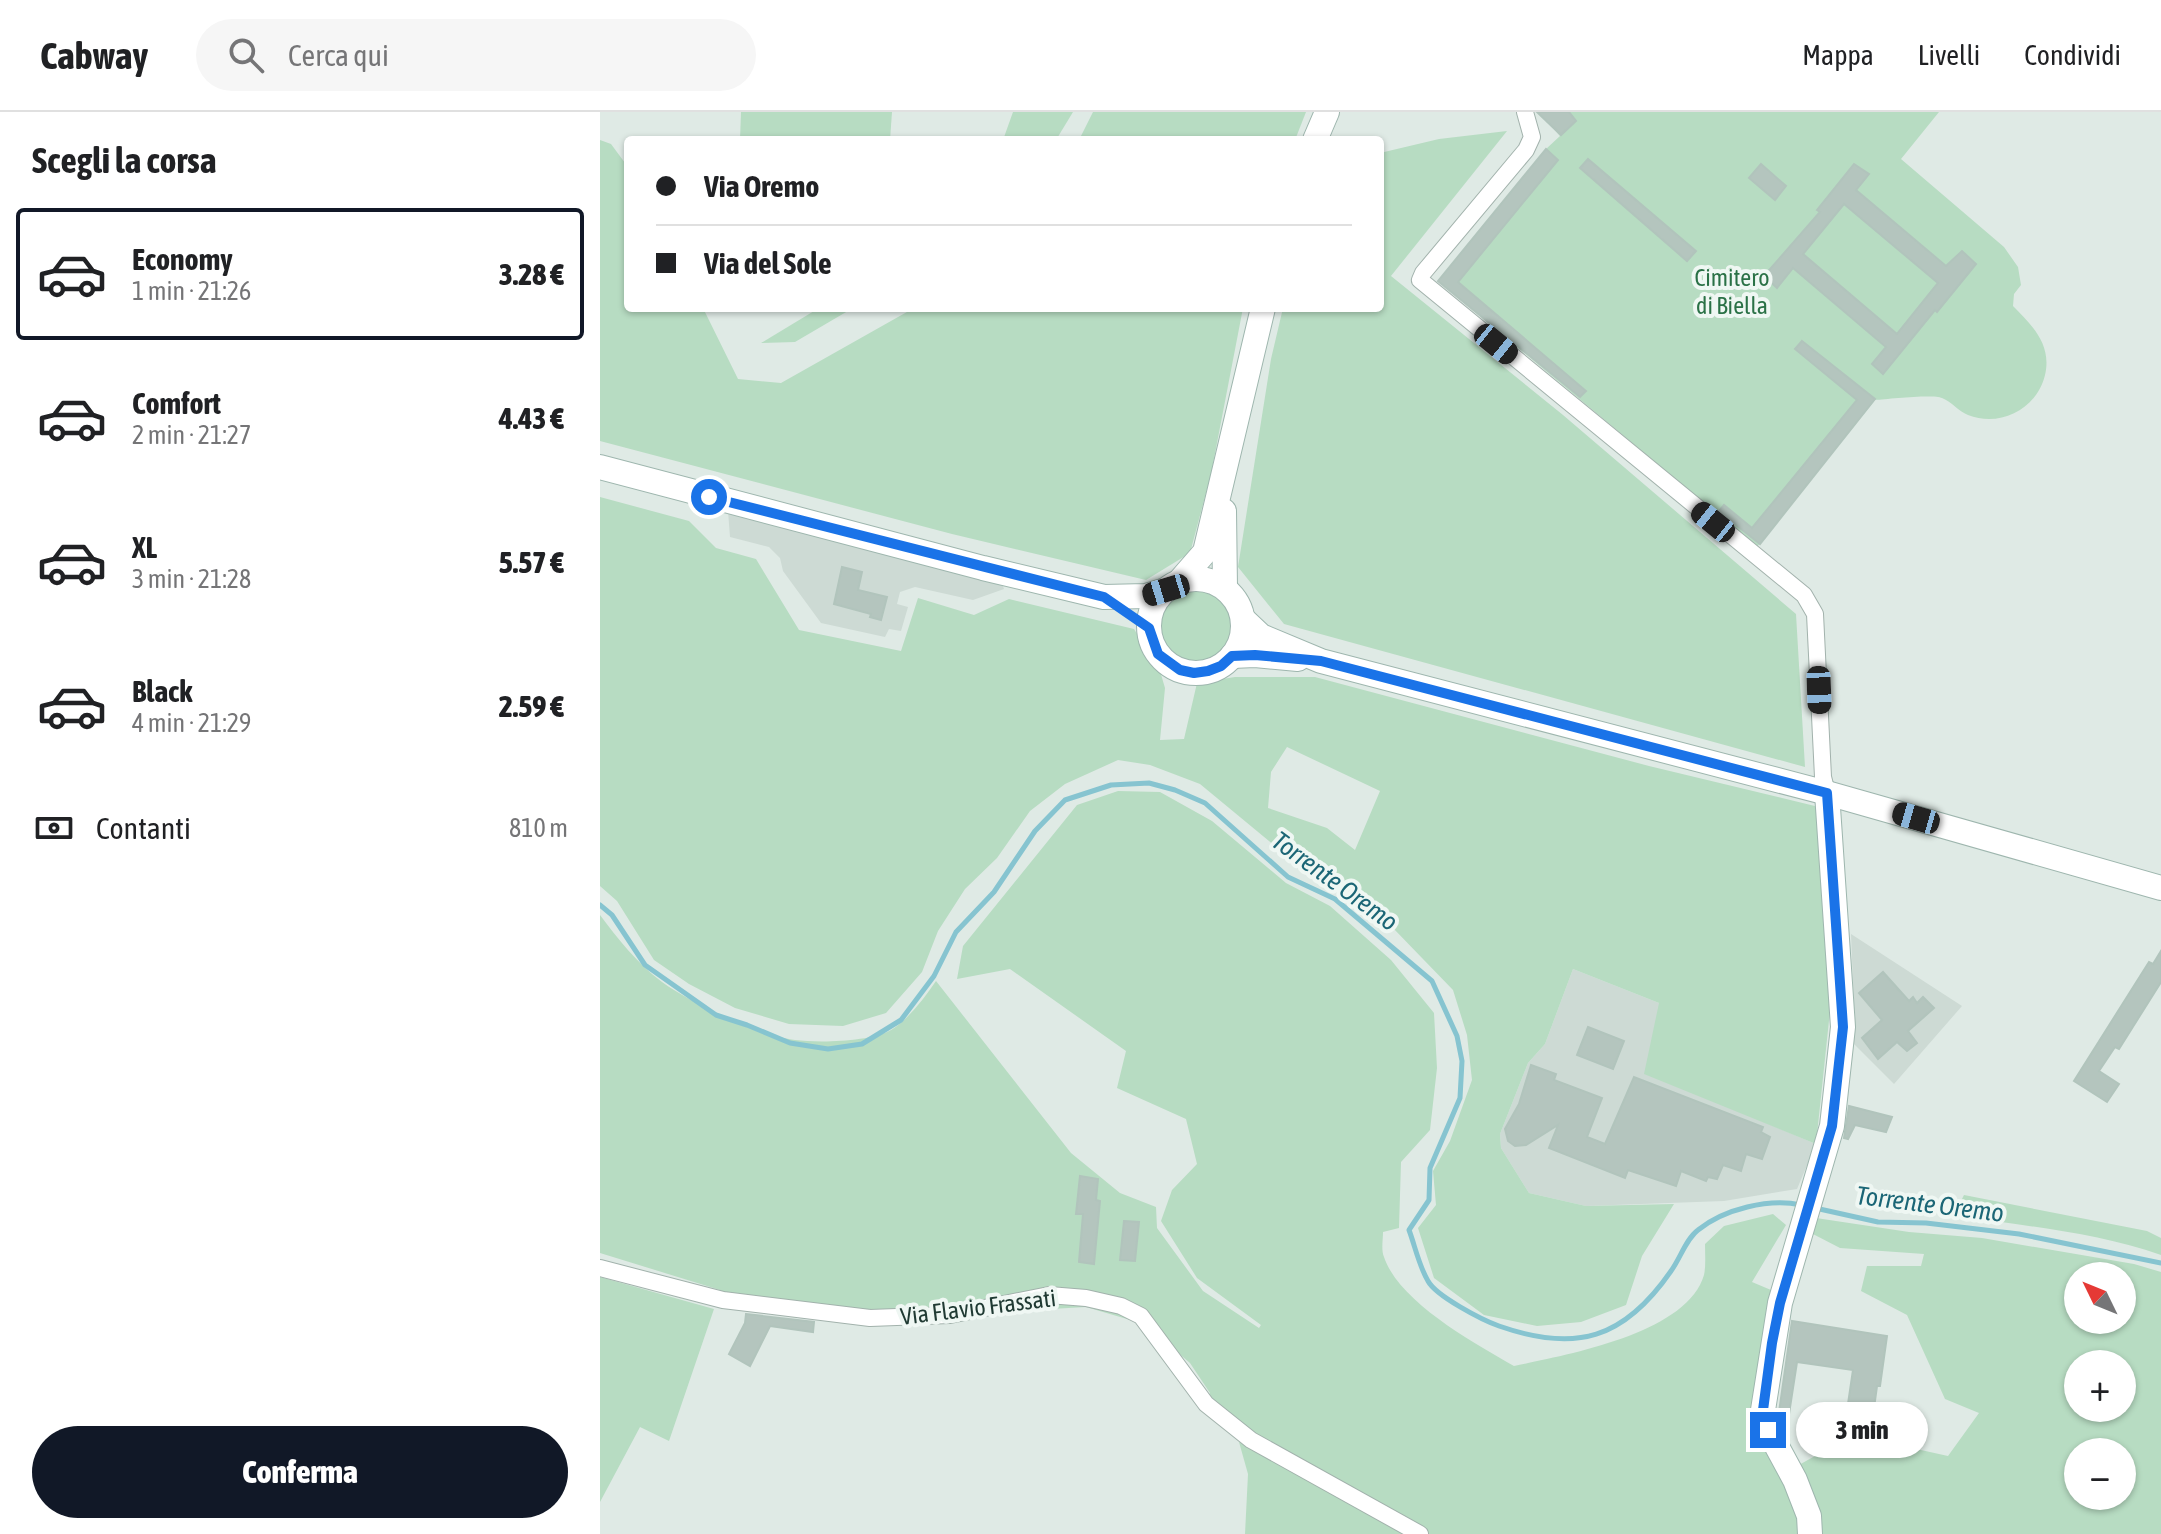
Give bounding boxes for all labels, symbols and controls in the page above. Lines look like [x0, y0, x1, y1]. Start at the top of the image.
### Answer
search box [196, 19, 756, 91]
icon: search [224, 33, 268, 77]
text: Cabway [40, 34, 148, 77]
text: Cerca qui [288, 38, 389, 72]
text: Mappa [1802, 39, 1874, 71]
text: Livelli [1918, 39, 1980, 71]
text: Condividi [2024, 39, 2121, 71]
text: Scegli la corsa [32, 139, 217, 181]
text: Via Oremo [704, 169, 819, 203]
icon: car [36, 238, 108, 310]
text: Economy [132, 242, 233, 276]
text: Via del Sole [704, 246, 832, 280]
text: 3.28 € [499, 257, 564, 291]
park label: Cimitero di Biella [1694, 264, 1770, 319]
text: 1 min · 21:26 [132, 276, 251, 306]
car [1470, 320, 1522, 368]
icon: car [36, 382, 108, 454]
text: Comfort [132, 386, 221, 420]
text: 4.43 € [499, 401, 564, 435]
text: 2 min · 21:27 [132, 420, 251, 450]
route start [691, 479, 727, 515]
car [1687, 498, 1739, 546]
icon: car [36, 526, 108, 598]
text: XL [132, 530, 157, 564]
text: 5.57 € [499, 545, 564, 579]
text: 3 min · 21:28 [132, 564, 251, 594]
car [1140, 572, 1192, 608]
car [1806, 666, 1832, 714]
icon: car [36, 670, 108, 742]
text: Black [132, 674, 192, 708]
text: 2.59 € [499, 689, 564, 723]
text: 4 min · 21:29 [132, 708, 251, 738]
car [1890, 800, 1942, 836]
icon: cash [32, 806, 76, 850]
text: Contanti [96, 811, 191, 845]
text: 810 m [509, 813, 568, 843]
water label: Torrente Oremo [1266, 825, 1404, 937]
water label: Torrente Oremo [1854, 1180, 2006, 1228]
north arrow [2064, 1262, 2136, 1334]
map controls [2064, 1262, 2136, 1510]
street label: Via Flavio Frassati [899, 1284, 1057, 1330]
button: + [2064, 1350, 2136, 1422]
callout: 3 min [1796, 1402, 1928, 1458]
route end [1750, 1412, 1786, 1448]
text: 3 min [1835, 1415, 1889, 1445]
button: Conferma [32, 1426, 568, 1518]
button: − [2064, 1438, 2136, 1510]

